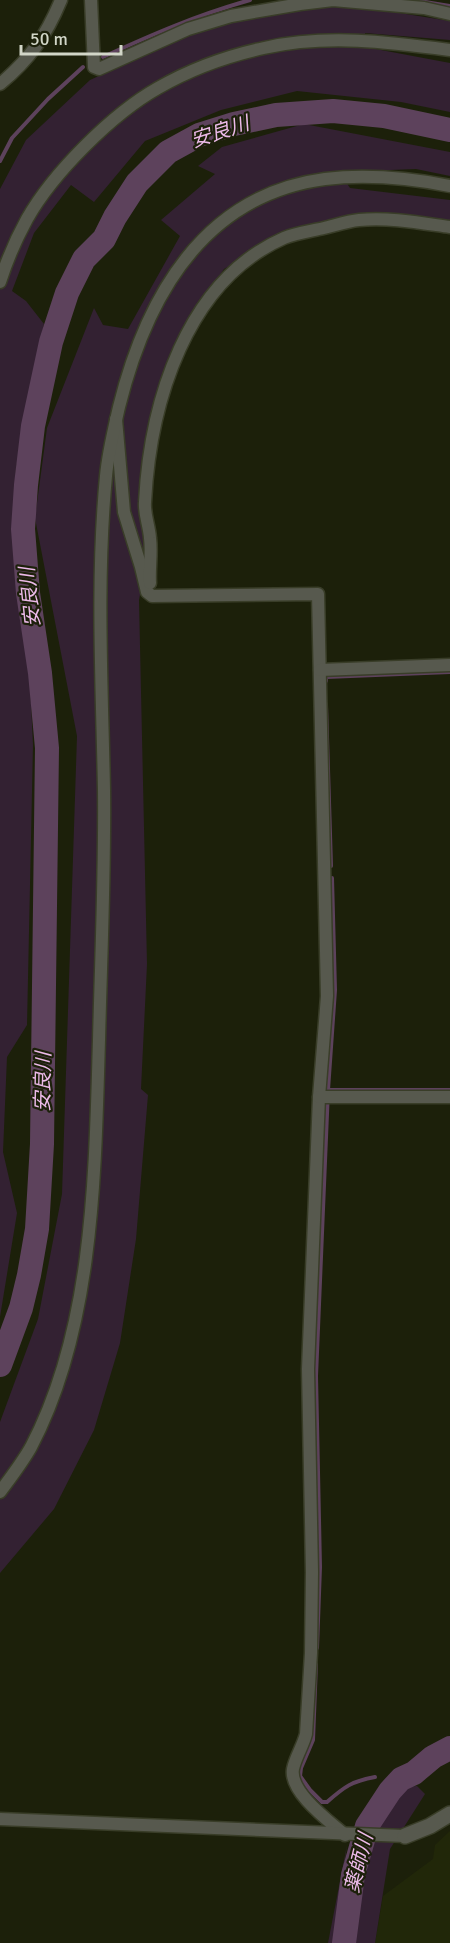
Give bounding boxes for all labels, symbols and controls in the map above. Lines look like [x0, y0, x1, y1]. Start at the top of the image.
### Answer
scale bar [21, 18, 122, 56]
text: 50 m [30, 28, 68, 50]
water label: 安良川 [188, 110, 254, 153]
water label: 安良川 [14, 564, 46, 628]
water label: 安良川 [30, 1050, 56, 1112]
water label: 薬師川 [340, 1829, 379, 1895]

